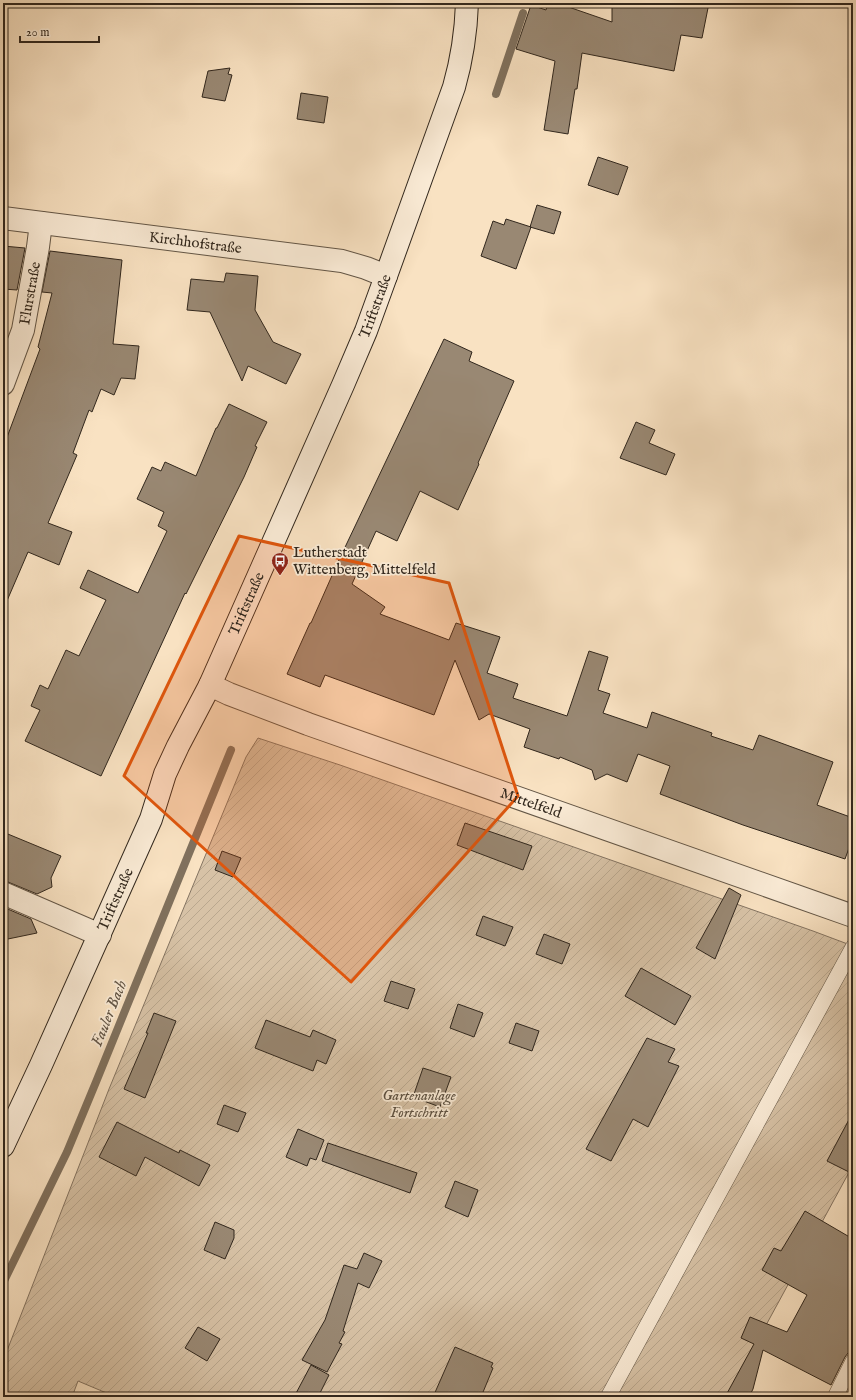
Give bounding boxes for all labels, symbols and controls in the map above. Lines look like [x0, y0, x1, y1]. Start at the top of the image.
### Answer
scale bar [20, 18, 99, 44]
text: 20 m [26, 25, 49, 40]
street label: Kirchhofstraße [148, 228, 243, 258]
street label: Flurstraße [15, 260, 45, 326]
street label: Triftstraße [355, 272, 396, 342]
place label: Lutherstadt Wittenberg, Mittelfeld [293, 543, 437, 579]
bus stop icon: Lutherstadt Wittenberg, Mittelfeld [270, 551, 290, 576]
street label: Triftstraße [224, 569, 269, 638]
street label: Mittelfeld [498, 783, 565, 823]
street label: Triftstraße [93, 865, 138, 934]
water label: Fauler Bach [88, 978, 132, 1050]
park label: Gartenanlage Fortschritt [382, 1086, 456, 1122]

